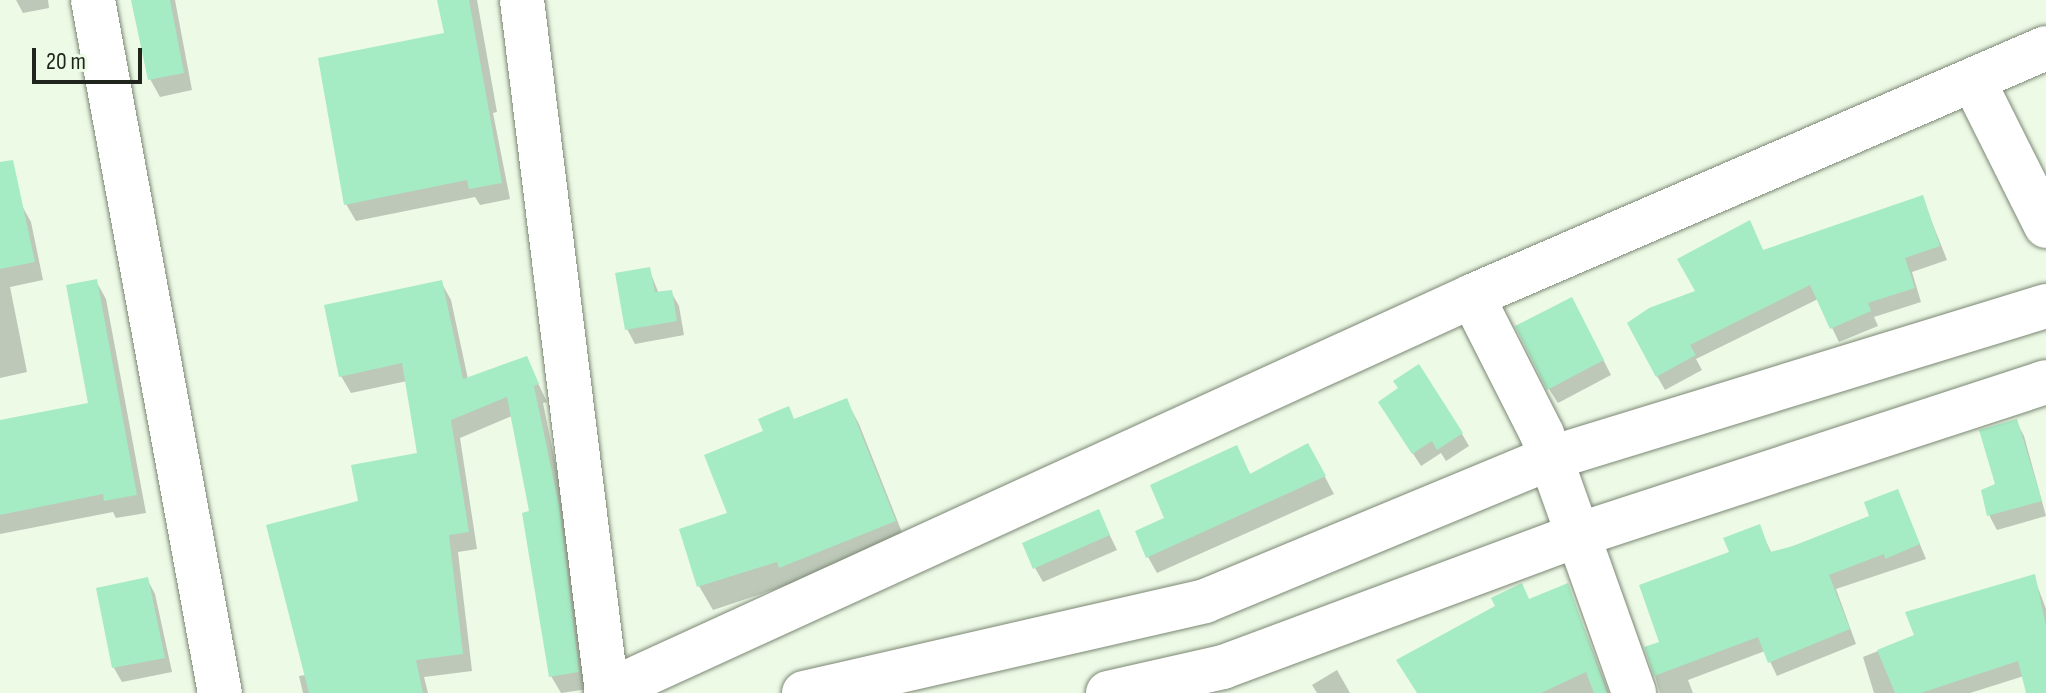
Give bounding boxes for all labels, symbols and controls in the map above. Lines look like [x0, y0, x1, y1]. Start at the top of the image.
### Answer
scale bar [36, 32, 146, 82]
text: 20 m [46, 47, 86, 76]

